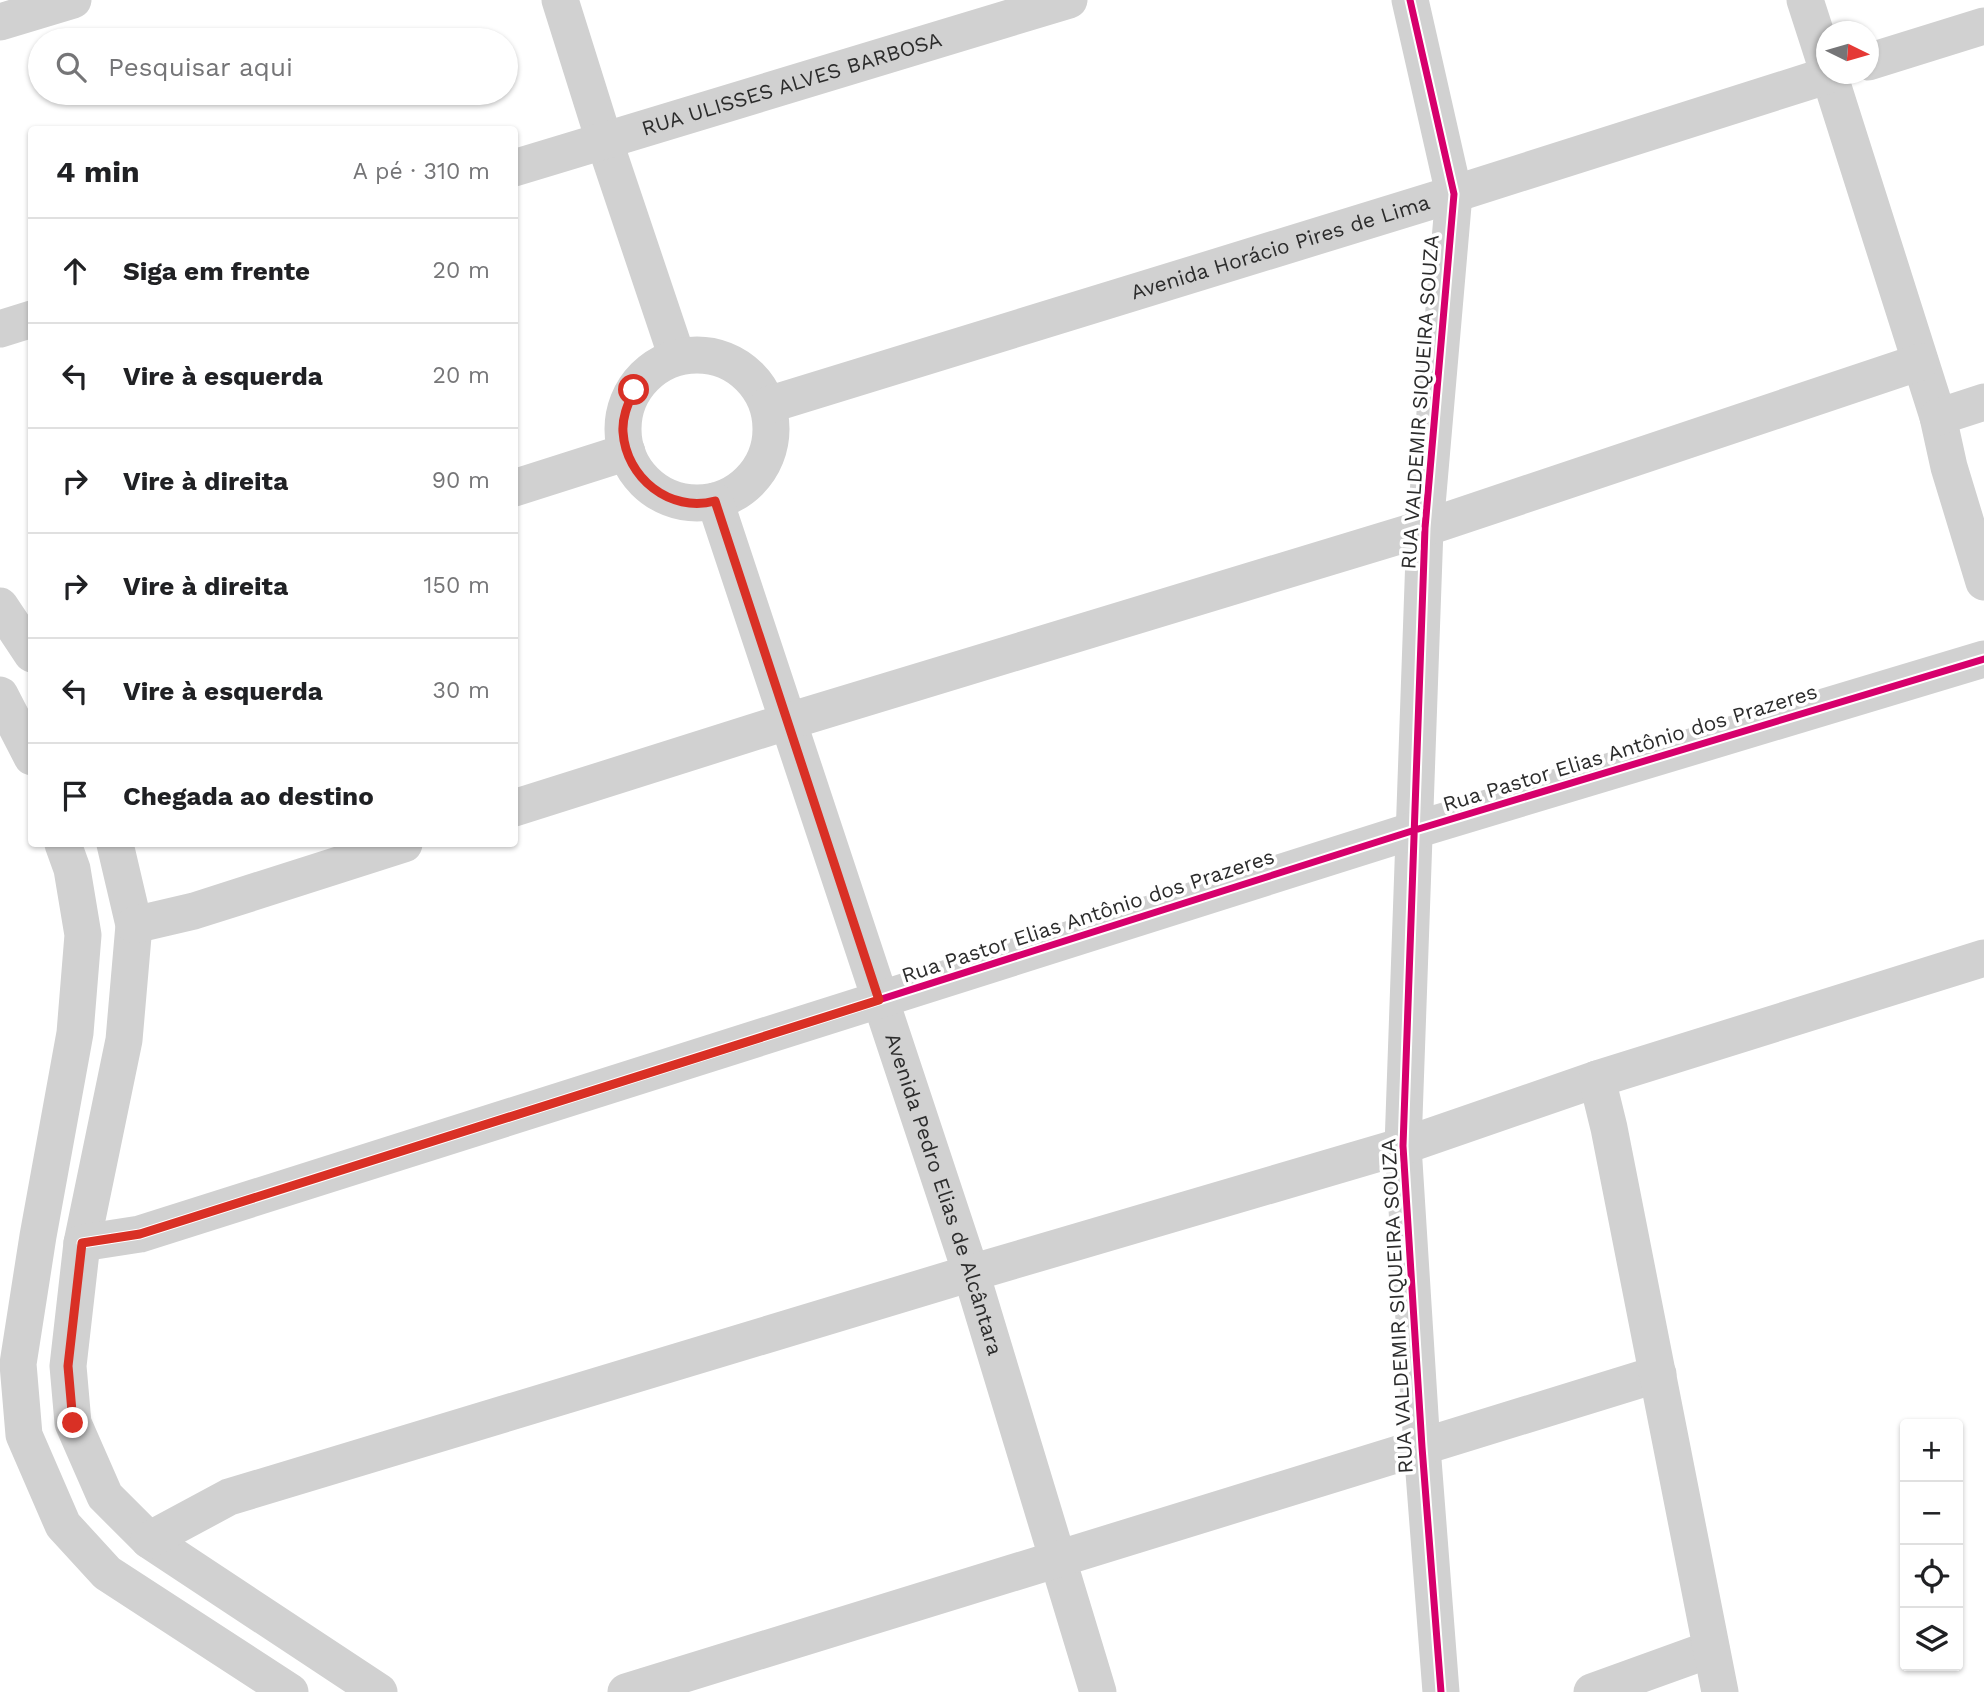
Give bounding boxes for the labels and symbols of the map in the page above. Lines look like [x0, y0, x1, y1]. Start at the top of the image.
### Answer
north arrow [1816, 21, 1879, 84]
street label: RUA ULISSES ALVES BARBOSA [638, 26, 945, 141]
street label: Avenida Horácio Pires de Lima [1128, 189, 1433, 305]
street label: RUA VALDEMIR SIQUEIRA SOUZA [1395, 234, 1444, 570]
route start [618, 374, 649, 405]
street label: Rua Pastor Elias Antônio dos Prazeres [1440, 679, 1820, 817]
street label: Rua Pastor Elias Antônio dos Prazeres [898, 843, 1277, 988]
street label: Avenida Pedro Elias de Alcântara [880, 1030, 1008, 1358]
street label: RUA VALDEMIR SIQUEIRA SOUZA [1375, 1138, 1418, 1474]
route end [57, 1407, 88, 1438]

